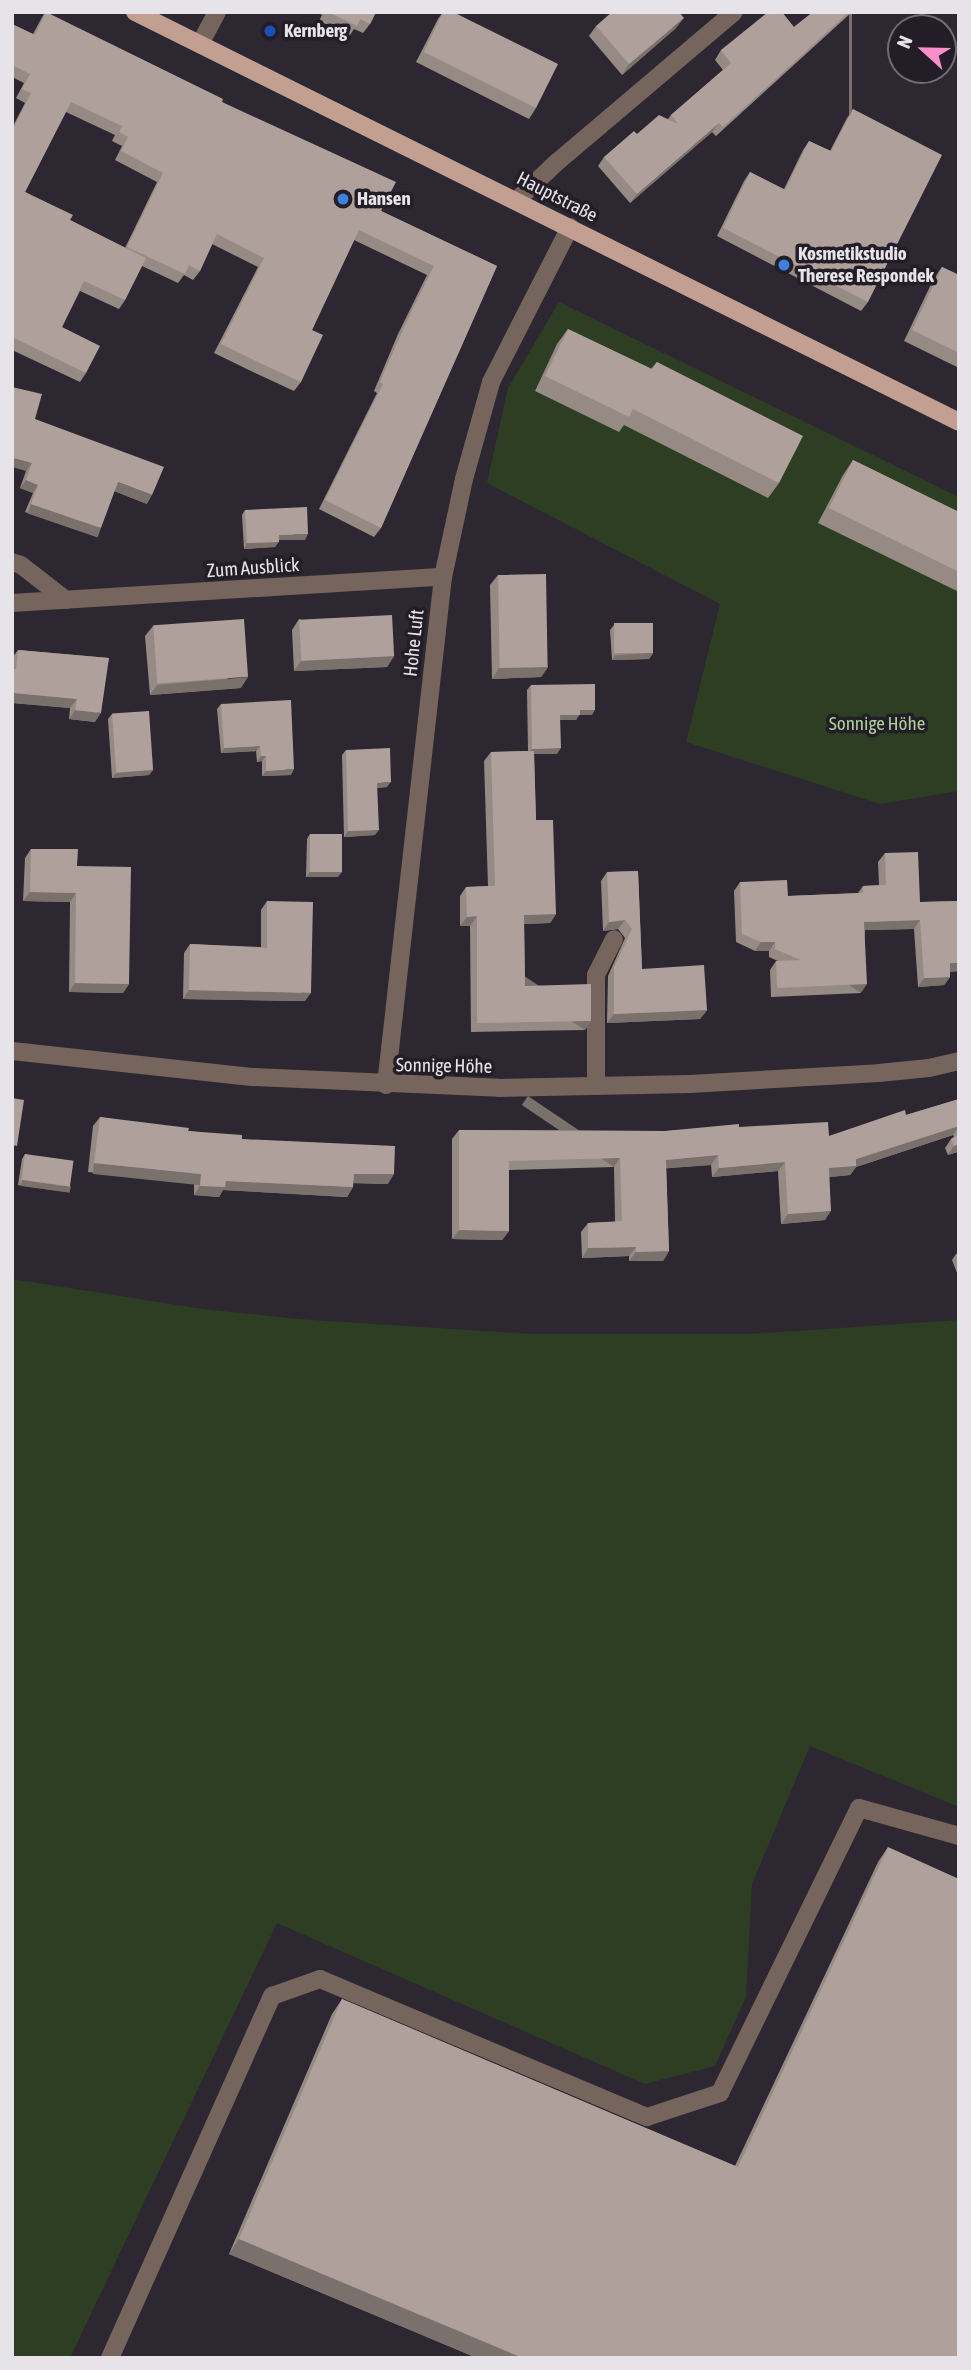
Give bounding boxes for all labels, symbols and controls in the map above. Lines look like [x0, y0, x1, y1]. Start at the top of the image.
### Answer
north arrow [887, 14, 957, 84]
place label: Kernberg [284, 20, 347, 42]
marker: Kernberg [262, 23, 278, 39]
text: N [892, 33, 917, 51]
street label: Hauptstraße [513, 167, 601, 227]
place label: Hansen [357, 188, 411, 210]
marker: Hansen [335, 191, 351, 207]
place label: Kosmetikstudio Therese Respondek [798, 243, 934, 287]
marker: Kosmetikstudio Therese Respondek [776, 257, 792, 273]
street label: Zum Ausblick [206, 553, 300, 583]
street label: Hohe Luft [399, 608, 429, 678]
park label: Sonnige Höhe [829, 713, 925, 735]
street label: Sonnige Höhe [396, 1054, 492, 1078]

